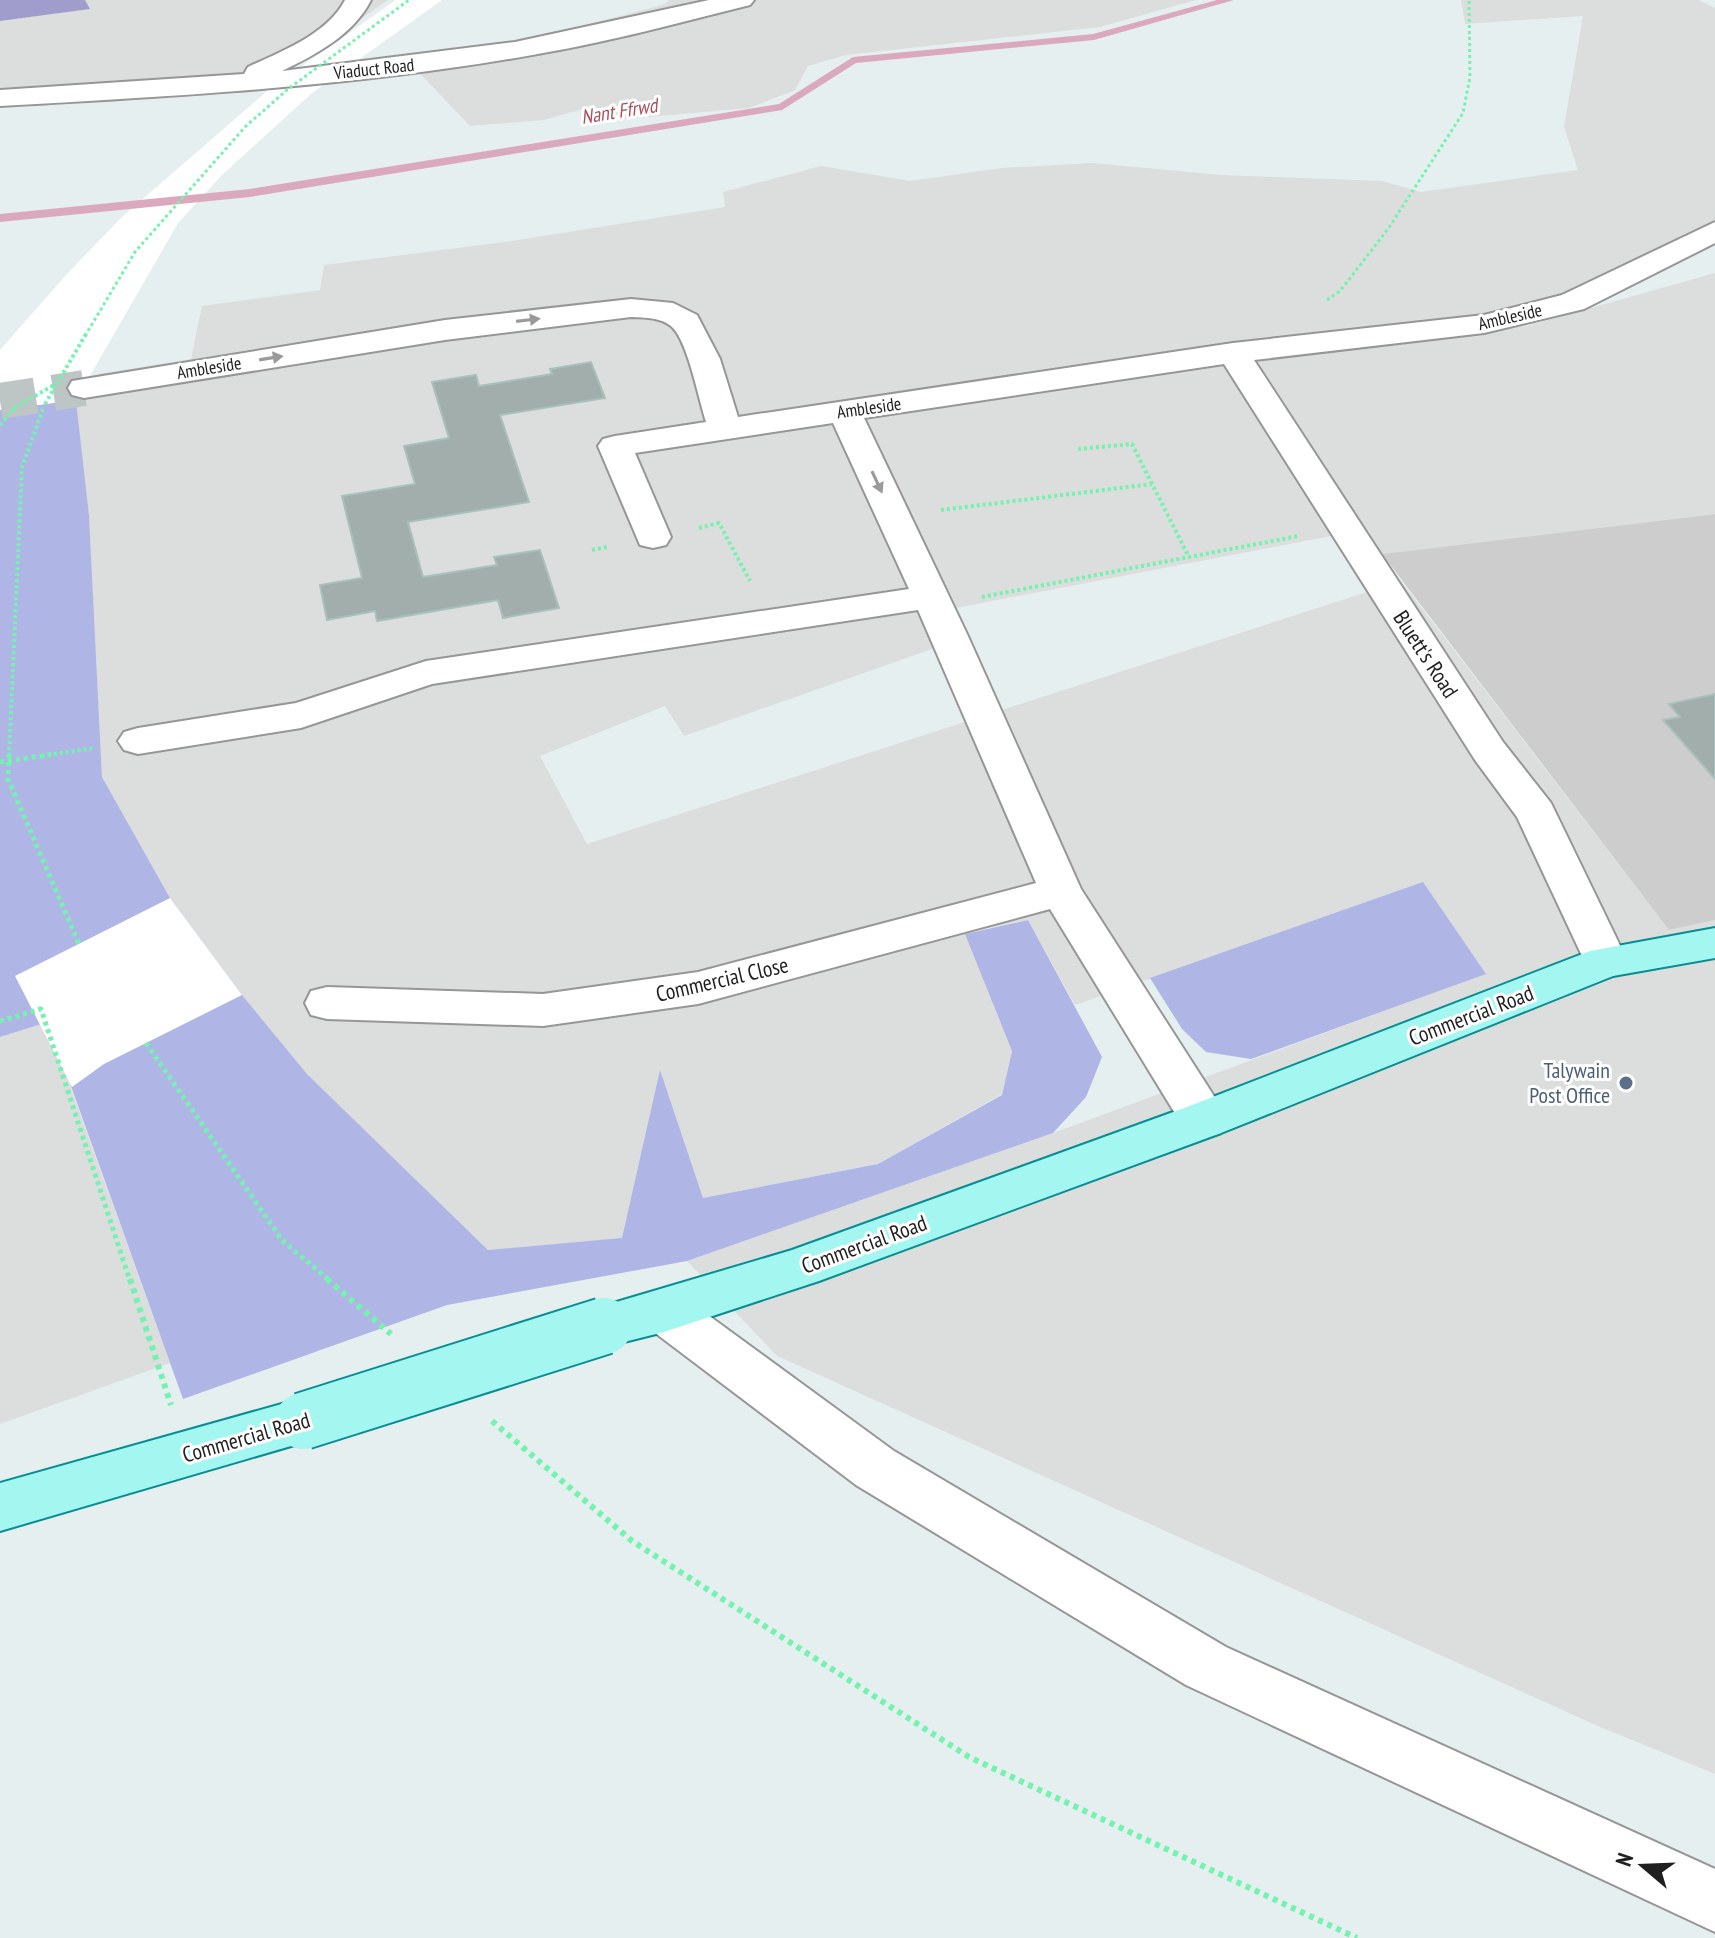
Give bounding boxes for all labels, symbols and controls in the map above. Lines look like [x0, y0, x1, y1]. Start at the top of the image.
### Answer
street label: Viaduct Road [332, 53, 415, 84]
water label: Nant Ffrwd [579, 92, 661, 130]
street label: Ambleside [1476, 298, 1544, 335]
one-way arrow [516, 314, 541, 327]
street label: Ambleside [175, 351, 243, 384]
one-way arrow [259, 351, 284, 364]
street label: Ambleside [835, 392, 903, 423]
one-way arrow [870, 470, 884, 494]
street label: Bluett's Road [1387, 605, 1465, 703]
street label: Commercial Close [653, 950, 791, 1008]
street label: Commercial Road [1405, 978, 1537, 1052]
place label: Talywain Post Office [1529, 1056, 1610, 1109]
marker: Talywain Post Office [1617, 1074, 1635, 1092]
street label: Commercial Road [797, 1208, 931, 1280]
street label: Commercial Road [179, 1405, 313, 1469]
north arrow [1603, 1826, 1683, 1906]
text: N [1609, 1849, 1639, 1870]

